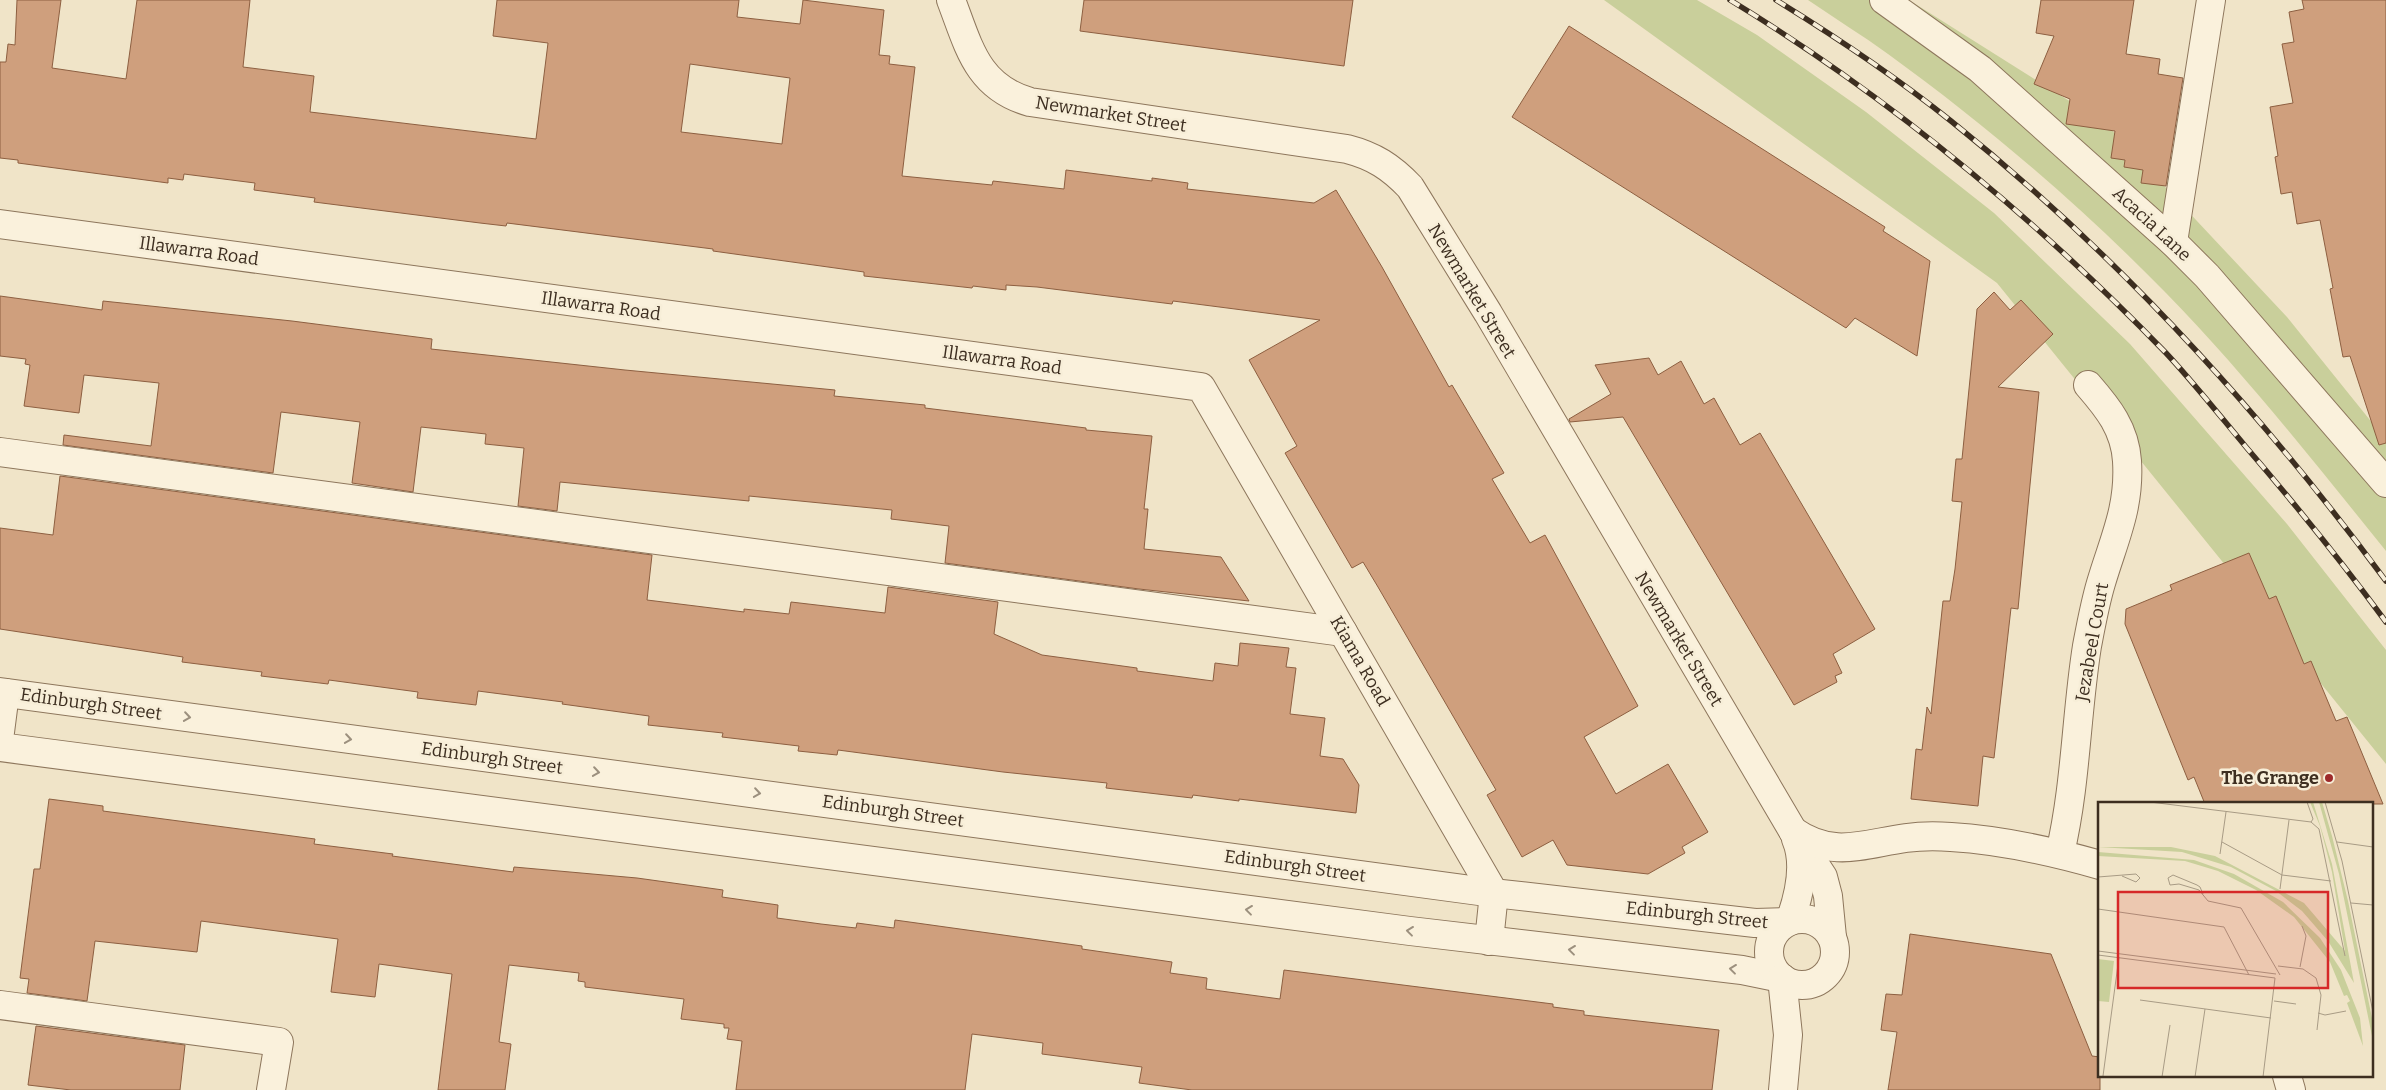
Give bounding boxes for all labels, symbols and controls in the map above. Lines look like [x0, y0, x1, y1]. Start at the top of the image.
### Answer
street label: Newmarket Street [1034, 91, 1189, 137]
street label: Acacia Lane [2108, 182, 2196, 266]
street label: Newmarket Street [1423, 220, 1521, 363]
street label: Illawarra Road [138, 232, 261, 270]
street label: Illawarra Road [540, 287, 663, 325]
street label: Illawarra Road [941, 341, 1064, 379]
street label: Newmarket Street [1630, 568, 1728, 711]
street label: Jezabeel Court [2071, 580, 2113, 704]
street label: Kiama Road [1325, 612, 1395, 710]
street label: Edinburgh Street [19, 683, 164, 725]
one-way arrow [183, 711, 191, 722]
one-way arrow [344, 733, 353, 743]
street label: Edinburgh Street [420, 737, 565, 779]
one-way arrow [592, 766, 600, 776]
place label: The Grange [2221, 767, 2319, 789]
marker: The Grange [2323, 772, 2335, 784]
one-way arrow [753, 787, 761, 798]
street label: Edinburgh Street [821, 790, 966, 832]
inset map [2098, 802, 2374, 1078]
street label: Edinburgh Street [1223, 845, 1368, 887]
street label: Edinburgh Street [1625, 897, 1770, 933]
one-way arrow [1245, 905, 1253, 916]
one-way arrow [1406, 926, 1414, 937]
one-way arrow [1567, 945, 1575, 956]
one-way arrow [1729, 964, 1737, 975]

